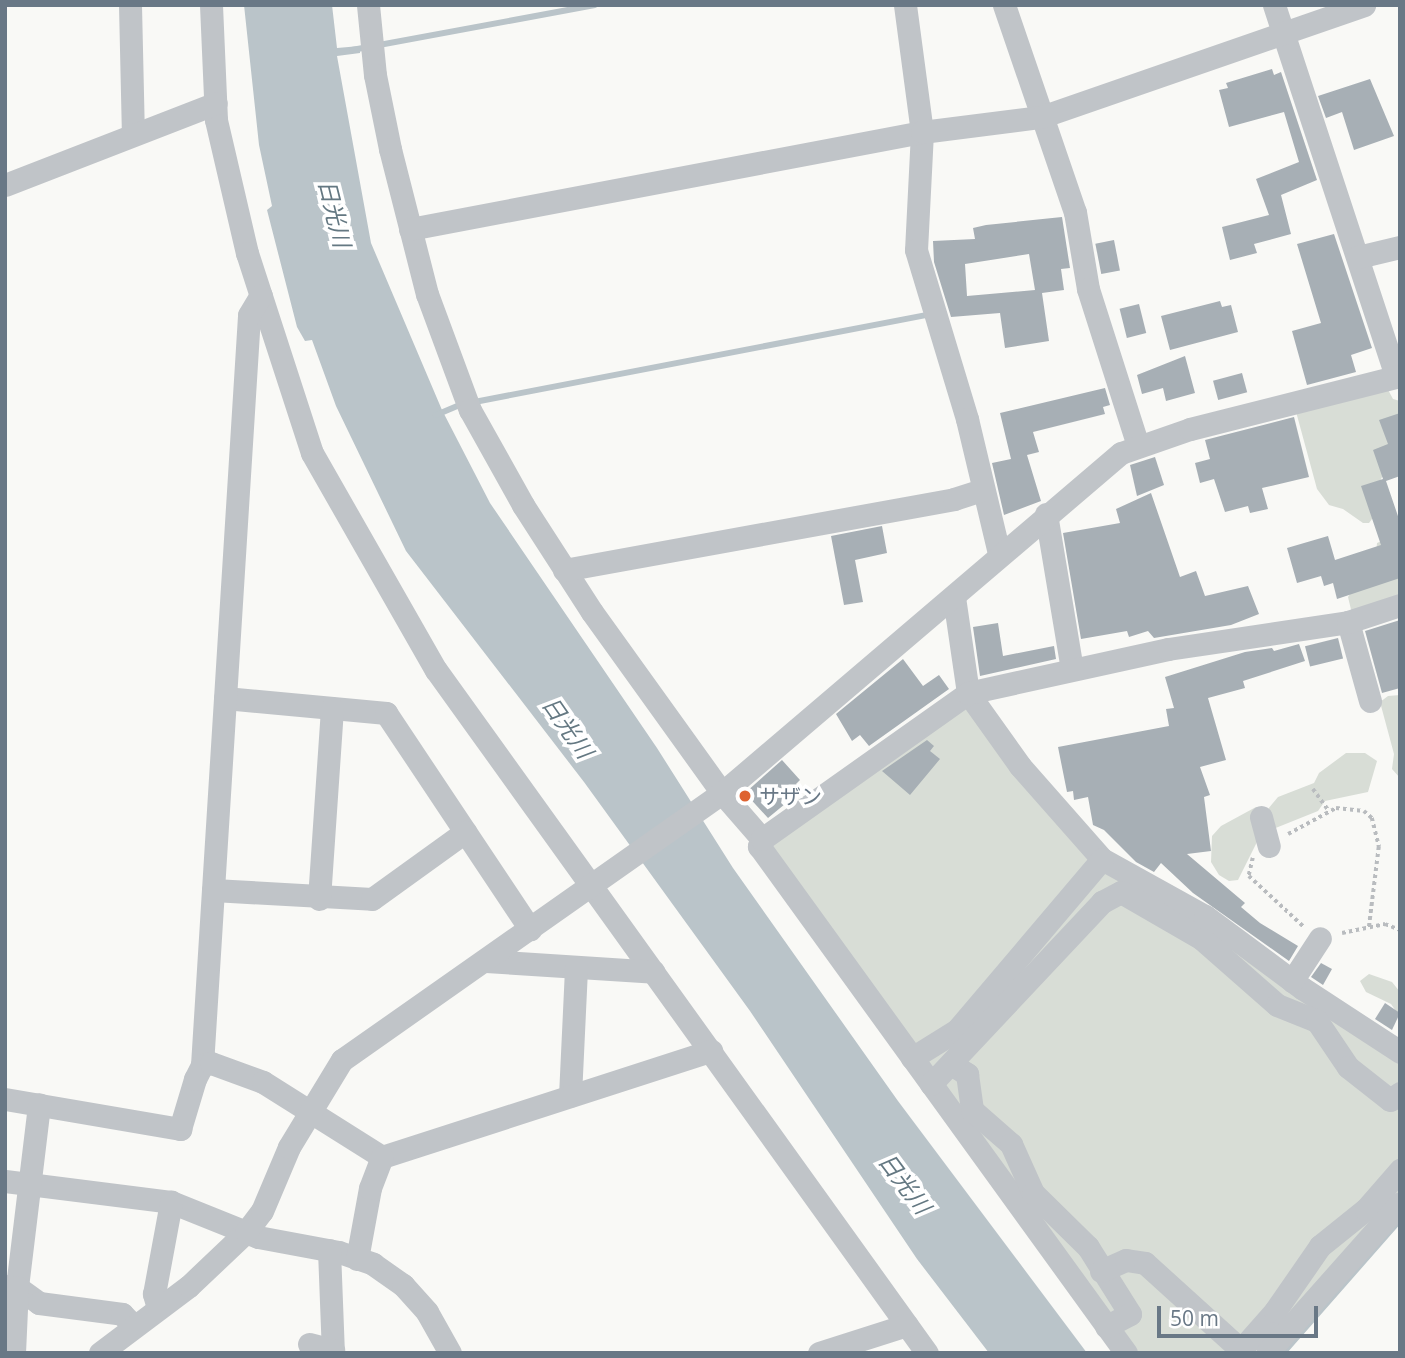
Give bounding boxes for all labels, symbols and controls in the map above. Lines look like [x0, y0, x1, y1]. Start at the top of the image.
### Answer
water label: 日光川 [313, 176, 357, 250]
water label: 日光川 [537, 691, 599, 763]
place label: サザン [759, 783, 822, 809]
marker: サザン [737, 788, 753, 804]
water label: 日光川 [873, 1147, 937, 1219]
scale bar [1160, 1292, 1321, 1336]
text: 50 m [1170, 1304, 1219, 1332]

